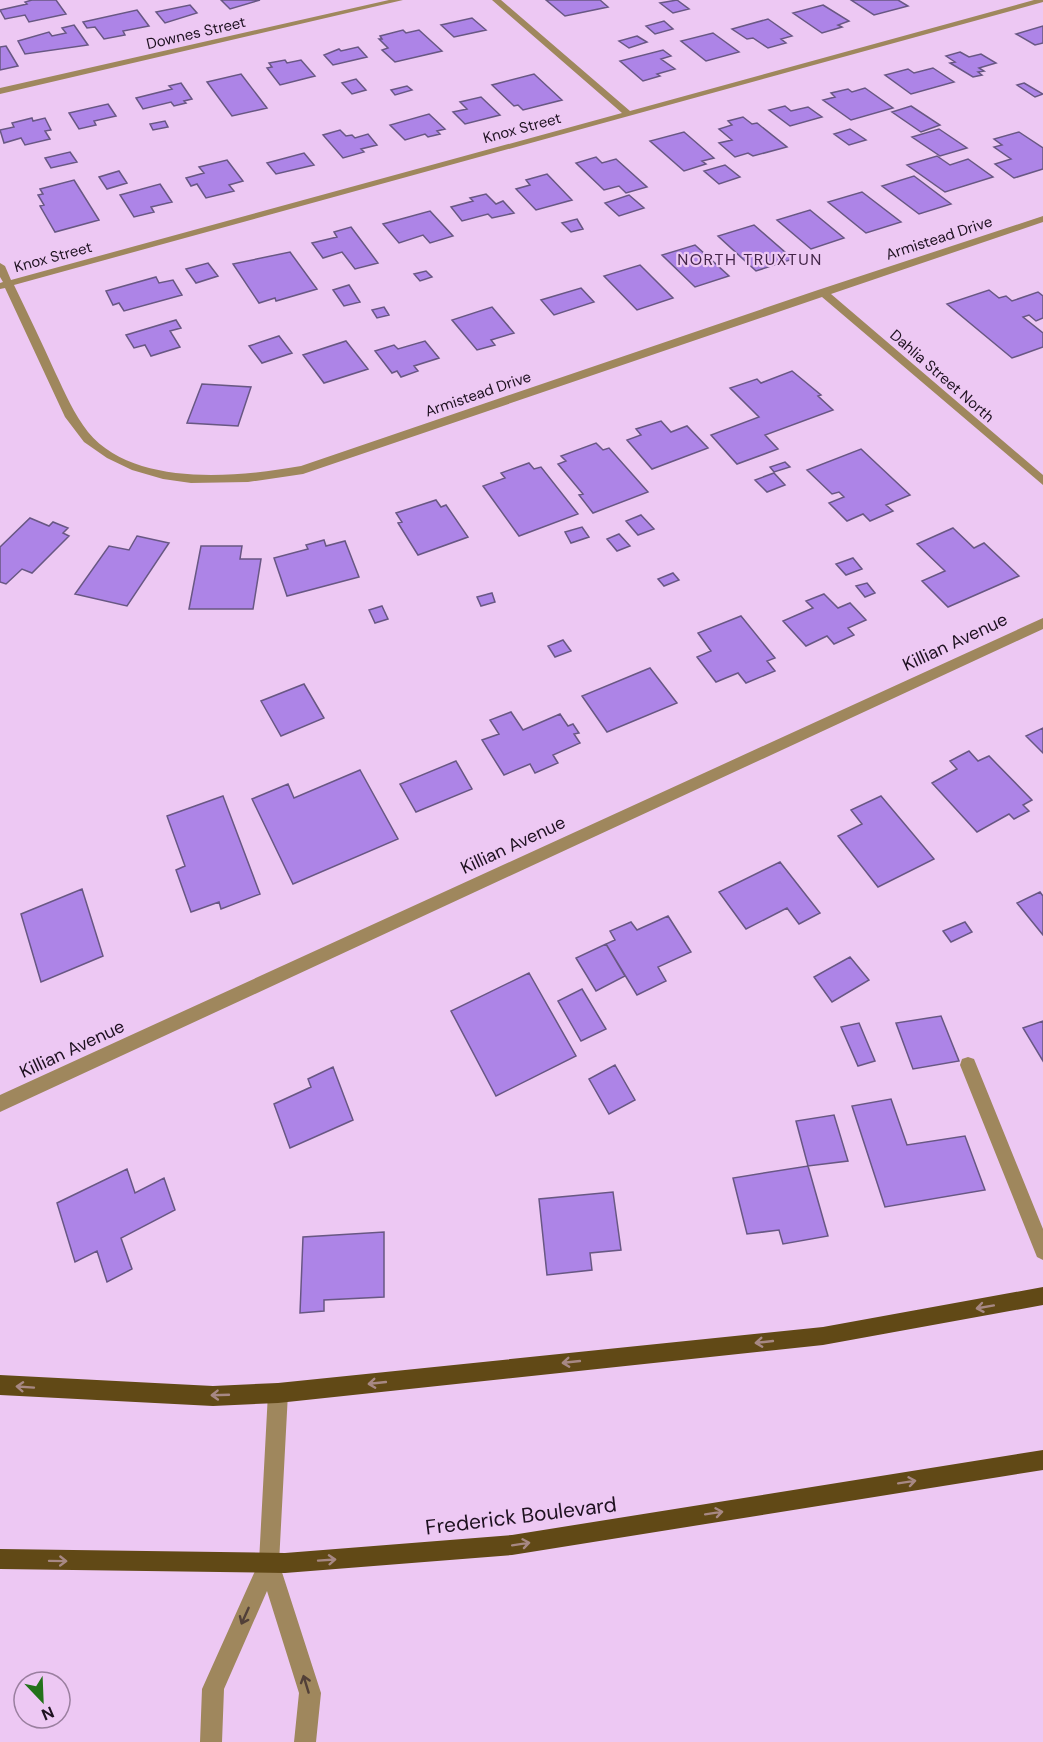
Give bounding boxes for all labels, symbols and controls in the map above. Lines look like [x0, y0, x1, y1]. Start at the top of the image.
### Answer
street label: Downes Street [144, 12, 248, 54]
street label: Knox Street [481, 108, 563, 148]
street label: Armistead Drive [883, 211, 995, 265]
street label: Knox Street [12, 237, 94, 277]
district label: NORTH TRUXTUN [677, 249, 823, 270]
street label: Dahlia Street North [886, 325, 998, 427]
street label: Armistead Drive [422, 366, 534, 422]
street label: Killian Avenue [899, 607, 1011, 677]
street label: Killian Avenue [457, 810, 569, 880]
street label: Killian Avenue [16, 1014, 128, 1084]
one-way arrow [976, 1302, 996, 1313]
one-way arrow [755, 1337, 775, 1348]
one-way arrow [561, 1357, 581, 1368]
one-way arrow [367, 1378, 387, 1389]
one-way arrow [15, 1381, 35, 1392]
one-way arrow [210, 1390, 230, 1401]
one-way arrow [896, 1477, 916, 1488]
street label: Frederick Boulevard [424, 1490, 618, 1542]
one-way arrow [704, 1507, 723, 1518]
one-way arrow [511, 1538, 531, 1549]
one-way arrow [317, 1554, 337, 1565]
one-way arrow [48, 1555, 68, 1566]
one-way arrow [239, 1607, 250, 1625]
north arrow [12, 1670, 72, 1730]
one-way arrow [300, 1675, 312, 1694]
text: N [38, 1701, 57, 1725]

